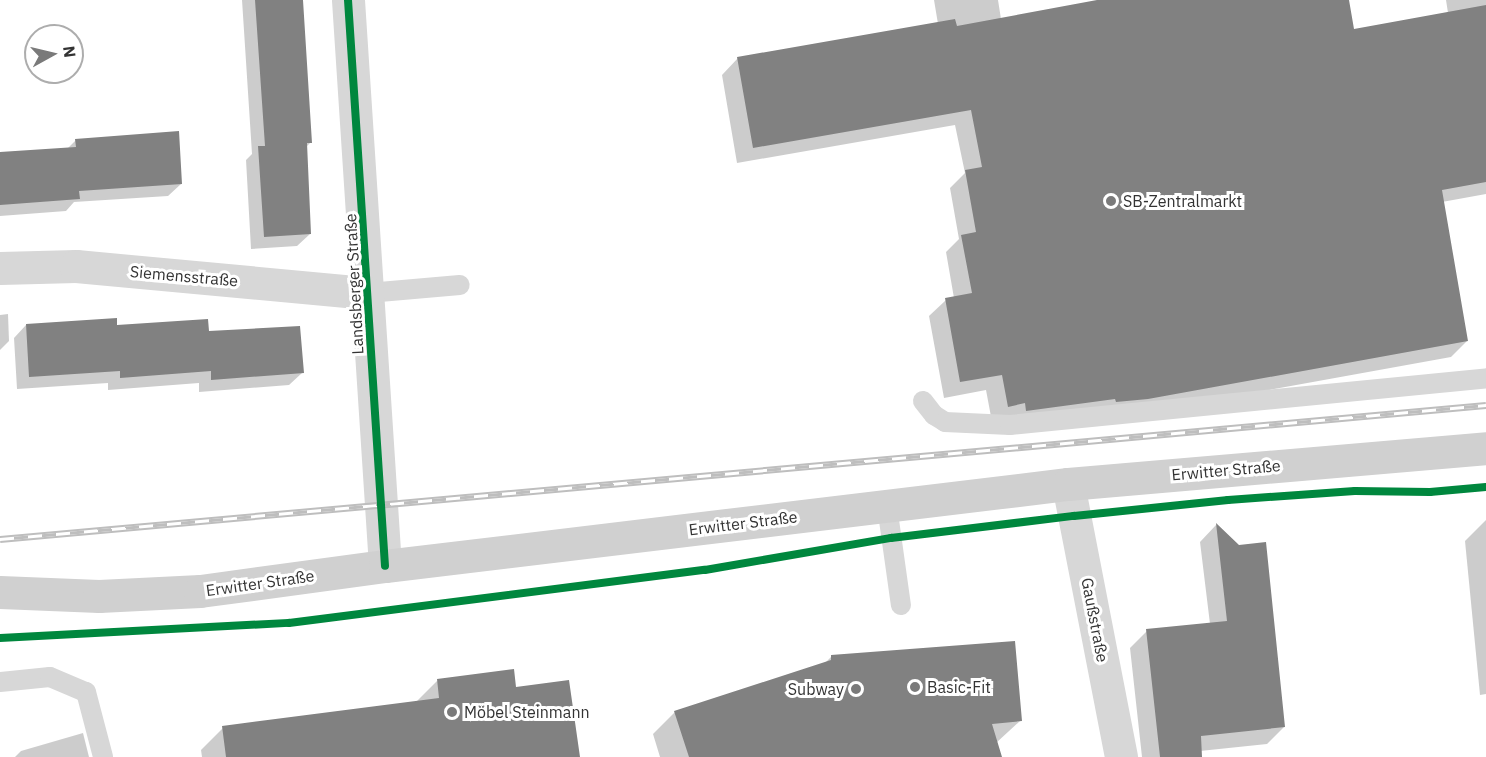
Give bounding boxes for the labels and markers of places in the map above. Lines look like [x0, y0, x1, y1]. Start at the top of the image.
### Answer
place label: SB-Zentralmarkt [1123, 191, 1242, 211]
marker: SB-Zentralmarkt [1104, 194, 1118, 208]
place label: Basic-Fit [927, 677, 991, 697]
place label: Subway [788, 679, 844, 699]
marker: Basic-Fit [908, 680, 922, 694]
marker: Subway [849, 682, 863, 696]
place label: Möbel Steinmann [464, 702, 590, 722]
marker: Möbel Steinmann [445, 705, 459, 719]

